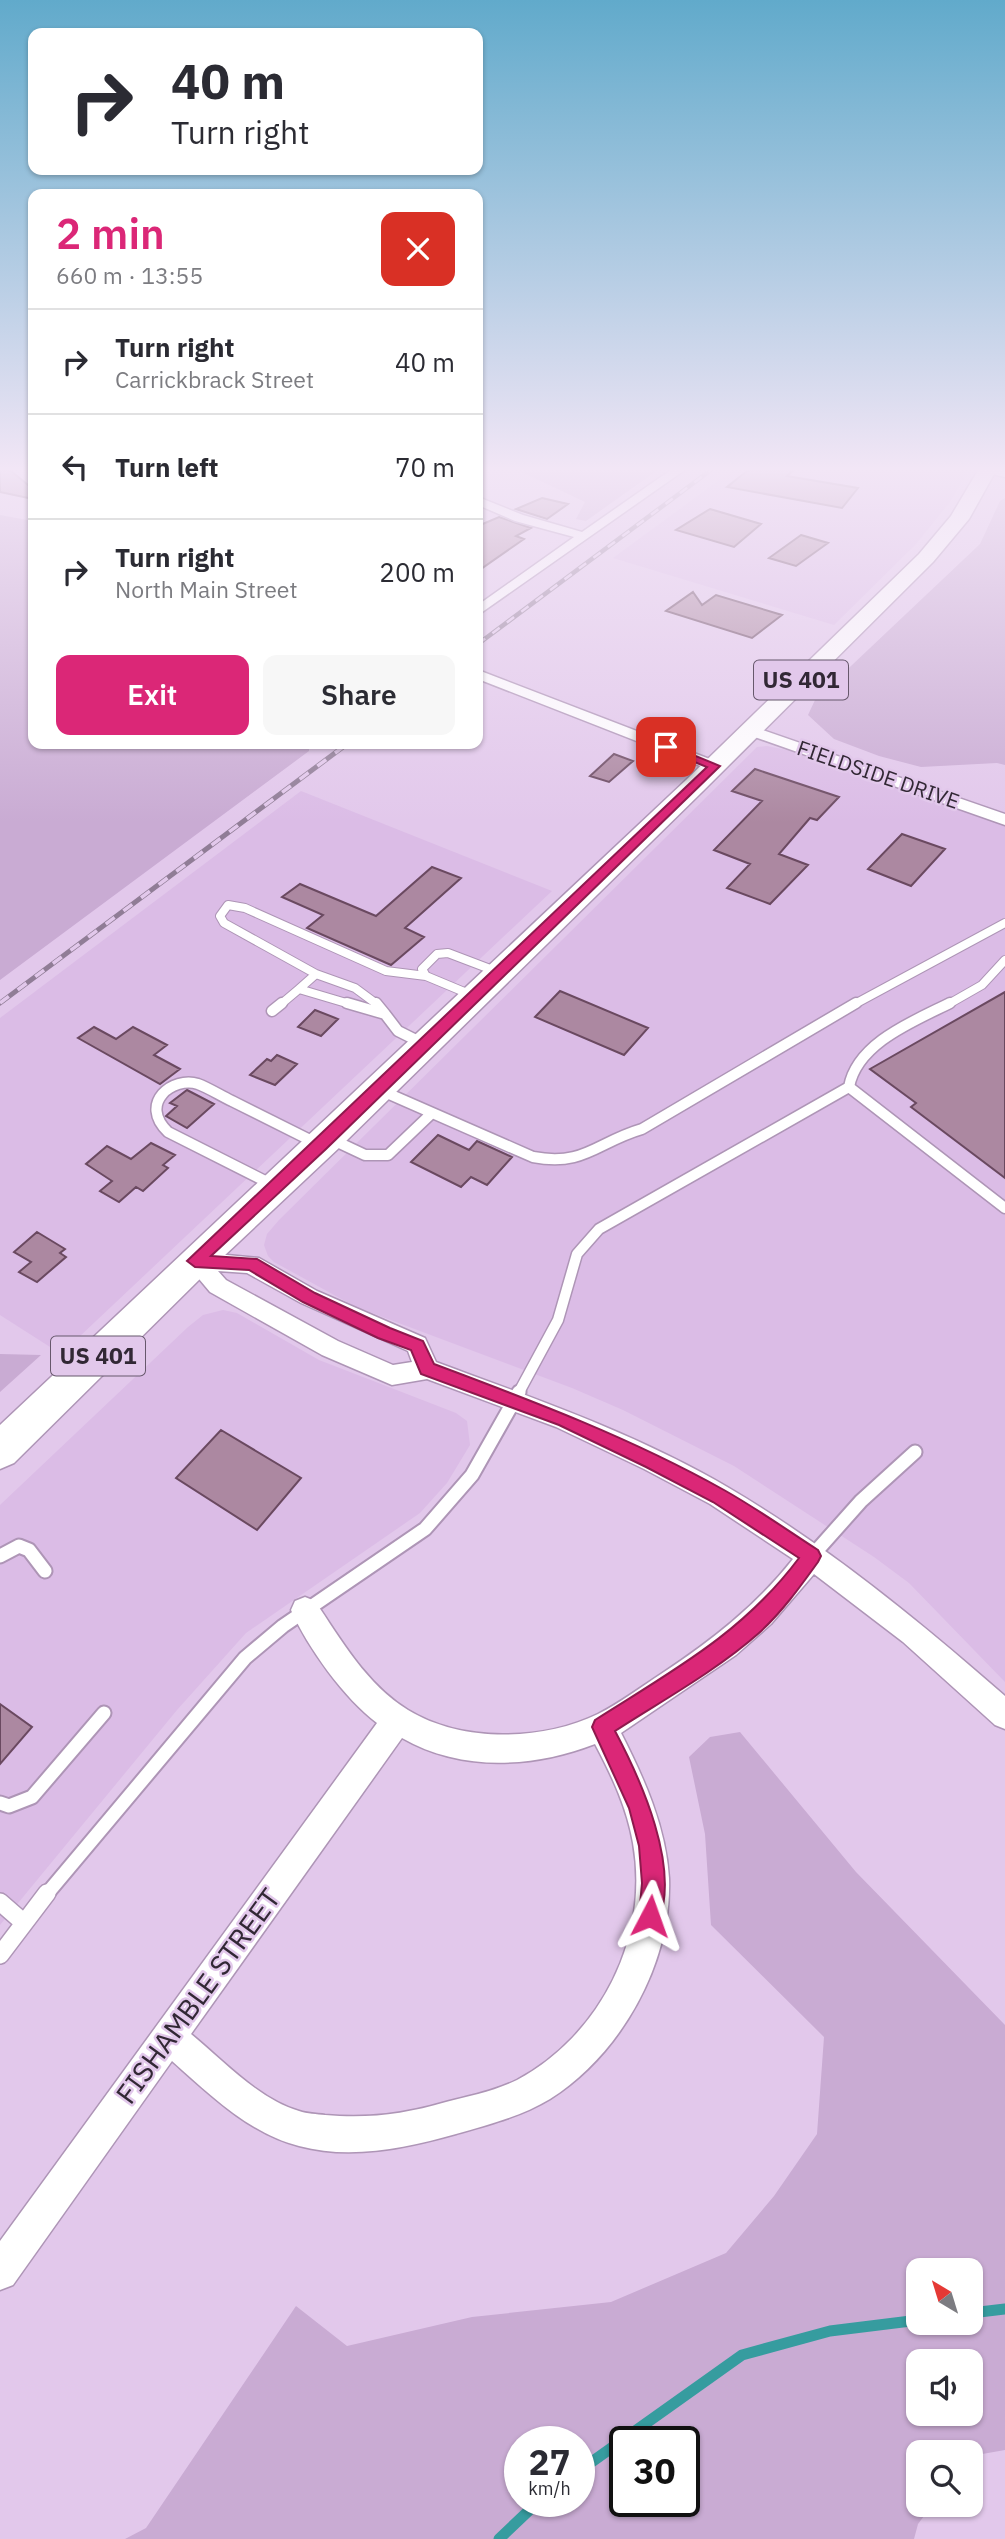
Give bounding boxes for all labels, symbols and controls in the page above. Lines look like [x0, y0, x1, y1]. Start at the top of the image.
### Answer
text: 40 m [171, 49, 285, 112]
icon: right [56, 56, 147, 147]
text: Turn right [171, 111, 309, 153]
text: 2 min [56, 206, 165, 261]
button: close [381, 212, 455, 286]
text: 660 m · 13:55 [56, 260, 203, 290]
text: Turn right [115, 330, 234, 364]
icon: right [56, 343, 94, 381]
text: 40 m [395, 345, 455, 379]
text: Carrickbrack Street [115, 364, 314, 394]
icon: left [56, 448, 94, 486]
text: Turn left [115, 450, 218, 484]
text: 70 m [395, 450, 455, 484]
text: Turn right [115, 540, 234, 574]
icon: right [56, 553, 94, 591]
text: 200 m [379, 555, 455, 589]
text: North Main Street [115, 574, 298, 604]
button: Exit [56, 655, 249, 735]
button: Share [263, 655, 455, 735]
road number: US 401 [754, 660, 848, 700]
pin [636, 717, 696, 777]
icon: arrive [647, 728, 685, 766]
street label: FIELDSIDE DRIVE [793, 733, 963, 815]
road number: US 401 [51, 1336, 145, 1376]
position arrow [613, 1879, 687, 1953]
street label: FISHAMBLE STREET [107, 1881, 288, 2111]
north arrow [906, 2258, 984, 2334]
map controls [906, 2258, 983, 2517]
button: sound [906, 2349, 983, 2426]
speed limit sign: 30 [609, 2426, 700, 2517]
text: 27 [528, 2439, 571, 2485]
button: search [906, 2440, 983, 2517]
text: km/h [528, 2477, 571, 2500]

